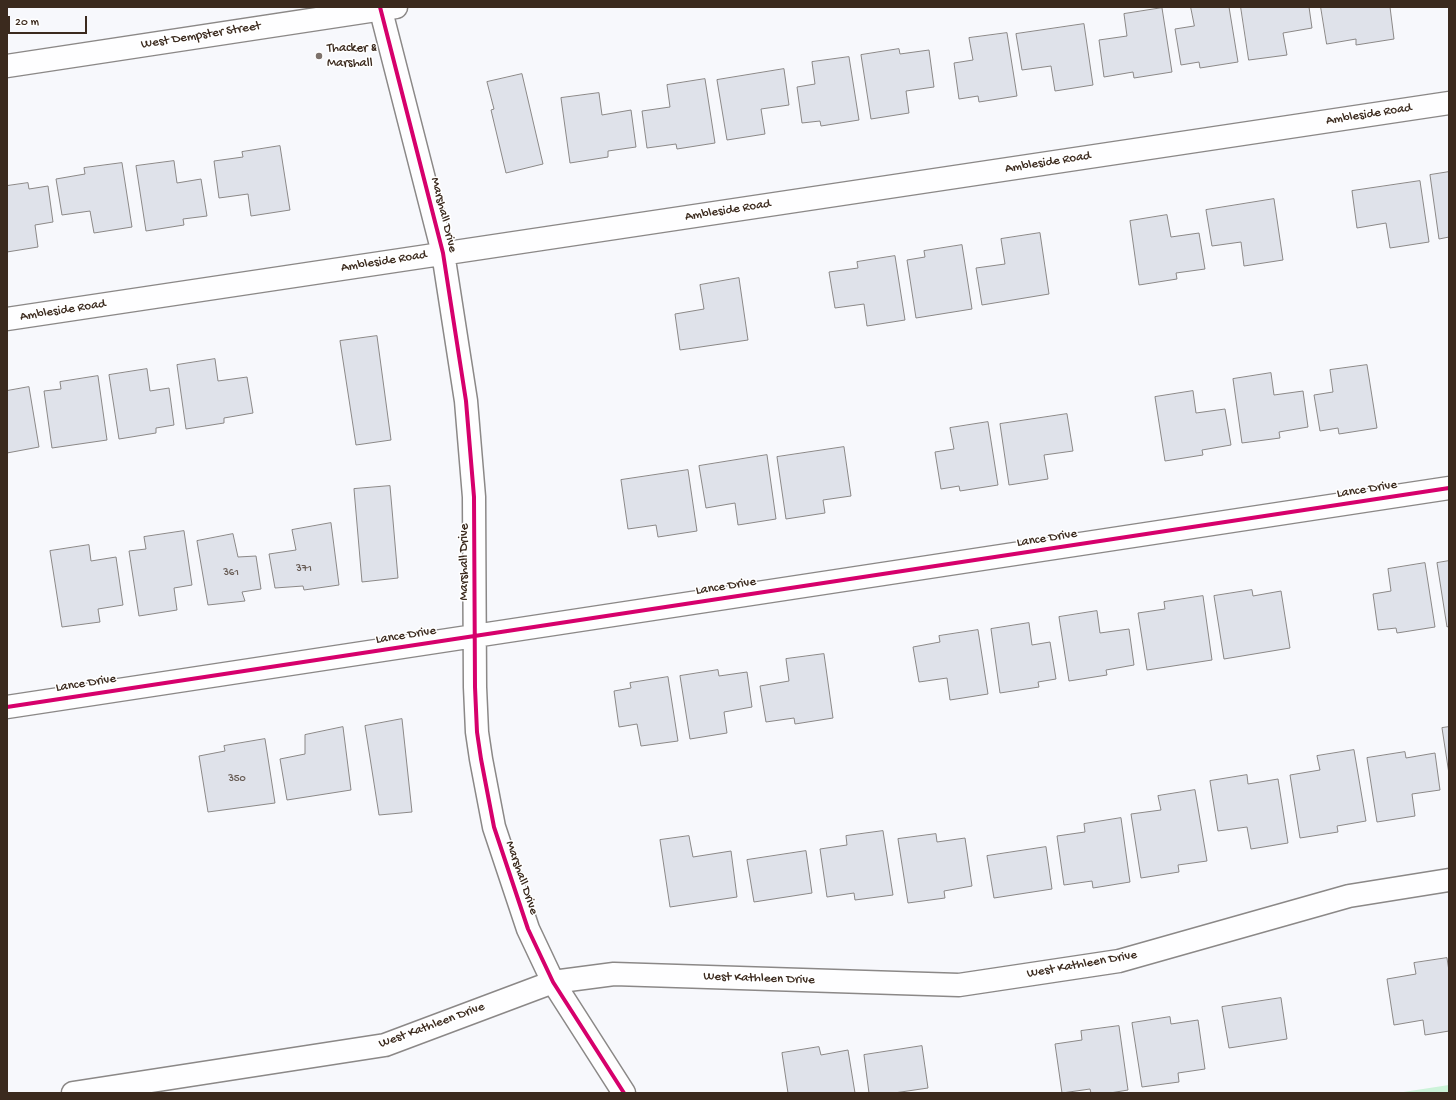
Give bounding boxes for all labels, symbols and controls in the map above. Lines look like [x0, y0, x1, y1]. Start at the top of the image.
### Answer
scale bar [10, 8, 89, 34]
text: 20 m [15, 16, 39, 30]
street label: West Dempster Street [140, 19, 262, 53]
place label: Thacker & Marshall [327, 41, 377, 72]
marker: Thacker & Marshall [314, 51, 324, 61]
street label: Ambleside Road [1325, 101, 1413, 129]
street label: Ambleside Road [1004, 149, 1092, 177]
street label: Marshall Drive [426, 176, 460, 254]
street label: Ambleside Road [684, 197, 772, 225]
street label: Ambleside Road [340, 248, 428, 276]
street label: Ambleside Road [19, 297, 107, 325]
street label: Lance Drive [1336, 478, 1398, 502]
street label: Marshall Drive [457, 524, 473, 600]
street label: Lance Drive [1016, 527, 1078, 551]
house number: 371 [296, 562, 312, 576]
house number: 361 [223, 566, 239, 580]
street label: Lance Drive [695, 575, 757, 599]
street label: Lance Drive [375, 624, 437, 648]
street label: Lance Drive [55, 672, 117, 696]
house number: 350 [228, 772, 246, 786]
street label: Marshall Drive [501, 839, 541, 917]
street label: West Kathleen Drive [1026, 948, 1138, 982]
street label: West Kathleen Drive [703, 969, 815, 989]
street label: West Kathleen Drive [377, 1000, 487, 1052]

